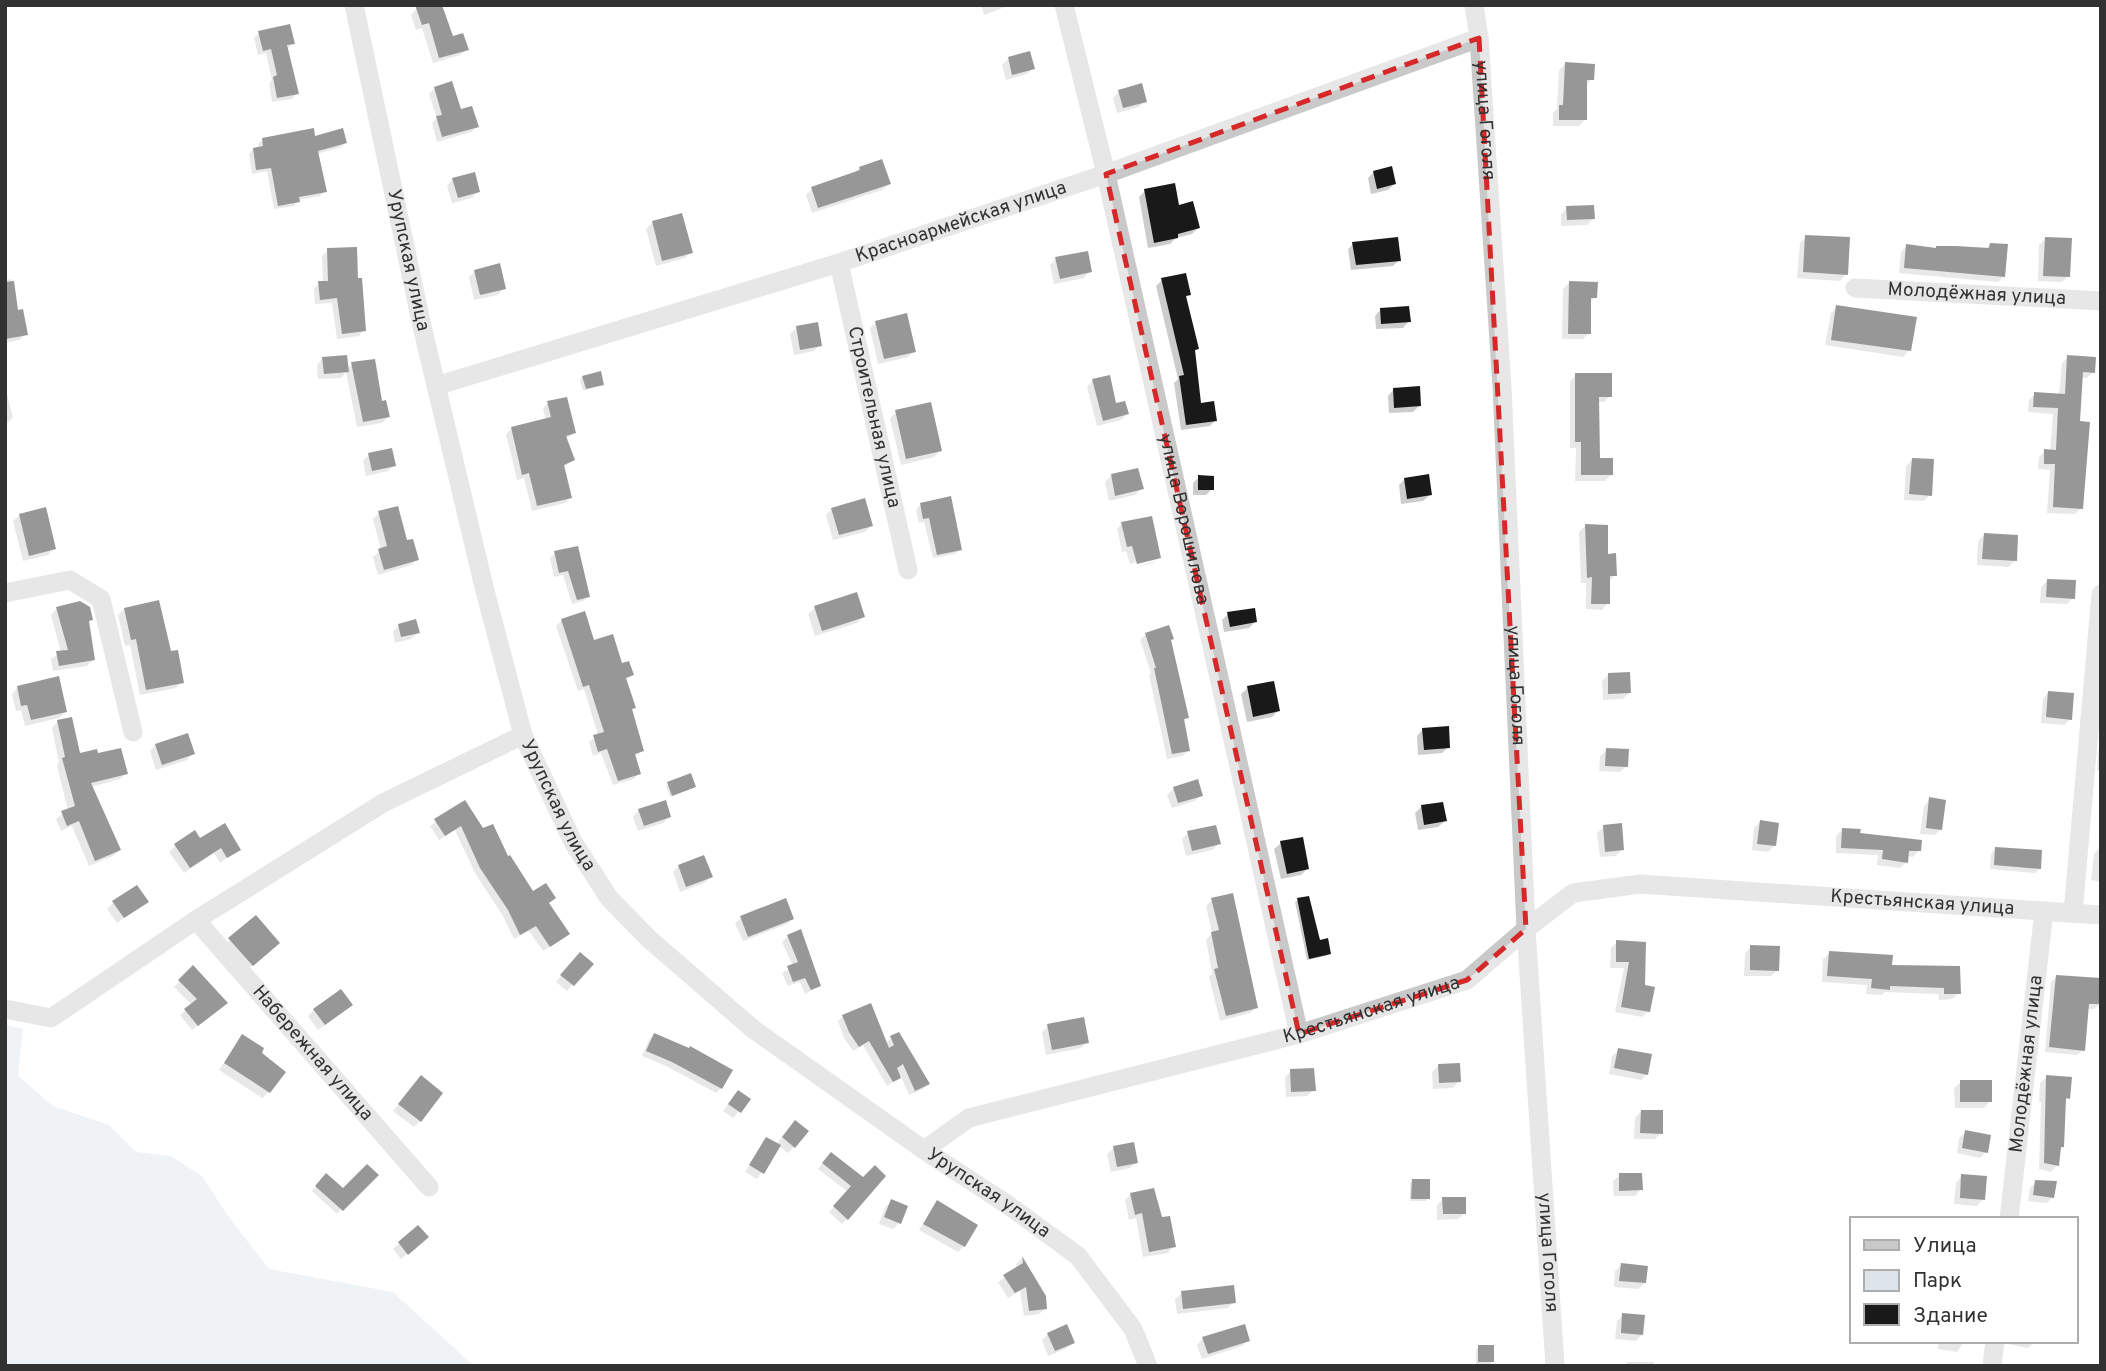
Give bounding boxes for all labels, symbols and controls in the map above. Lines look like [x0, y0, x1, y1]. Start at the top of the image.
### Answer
street label: улица Гоголя [1469, 60, 1500, 181]
street label: Красноармейская улица [852, 176, 1070, 269]
street label: Урупская улица [381, 187, 435, 334]
street label: Молодёжная улица [1887, 278, 2067, 311]
street label: Строительная улица [842, 324, 906, 510]
street label: улица Ворошилова [1153, 432, 1214, 607]
street label: улица Гоголя [1501, 625, 1530, 746]
street label: Урупская улица [515, 736, 601, 876]
street label: Крестьянская улица [1830, 885, 2015, 921]
street label: Крестьянская улица [1281, 971, 1463, 1050]
street label: Молодёжная улица [2005, 974, 2049, 1154]
street label: Набережная улица [247, 980, 378, 1126]
street label: Урупская улица [922, 1143, 1055, 1244]
street label: улица Гоголя [1532, 1192, 1563, 1313]
legend [1850, 1217, 2078, 1343]
text: Улица [1913, 1233, 1977, 1260]
text: Парк [1913, 1268, 1962, 1295]
text: Здание [1913, 1303, 1988, 1330]

